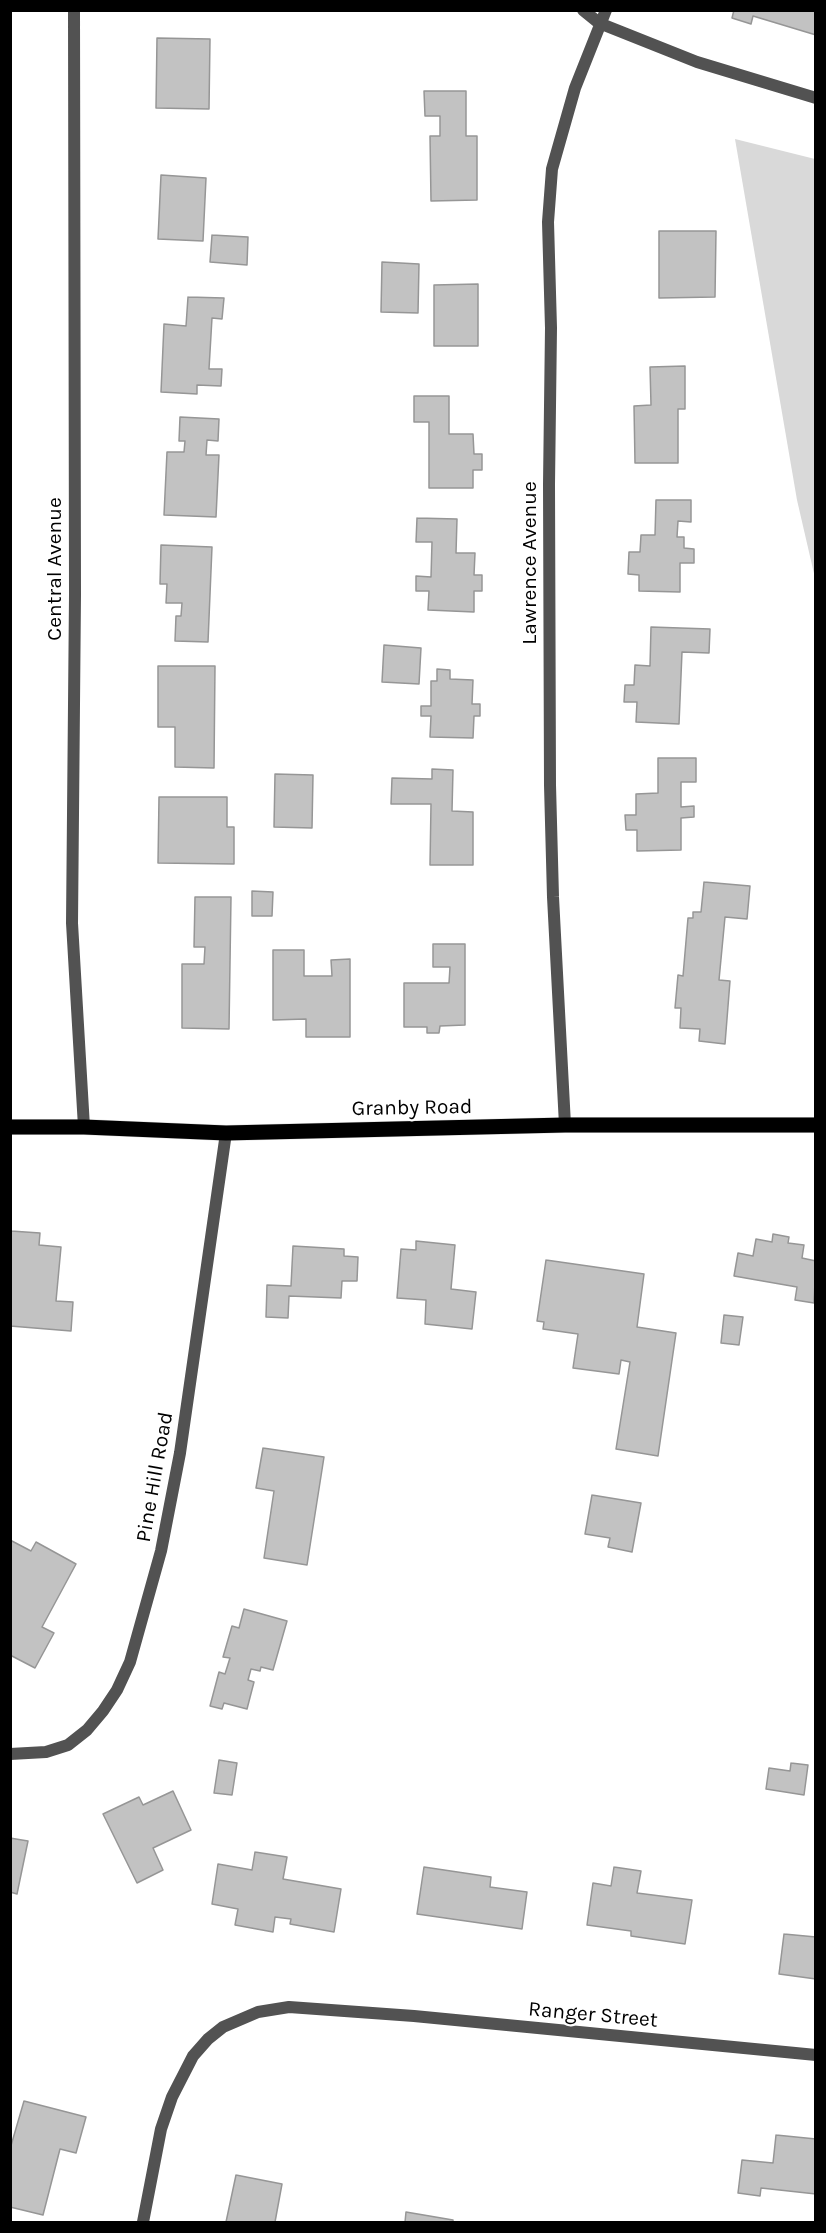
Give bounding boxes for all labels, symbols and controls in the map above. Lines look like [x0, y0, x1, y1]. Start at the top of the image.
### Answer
street label: Lawrence Avenue [517, 481, 543, 645]
street label: Central Avenue [42, 497, 68, 641]
street label: Granby Road [351, 1094, 473, 1122]
street label: Pine Hill Road [131, 1410, 179, 1544]
street label: Ranger Street [527, 1997, 659, 2033]

